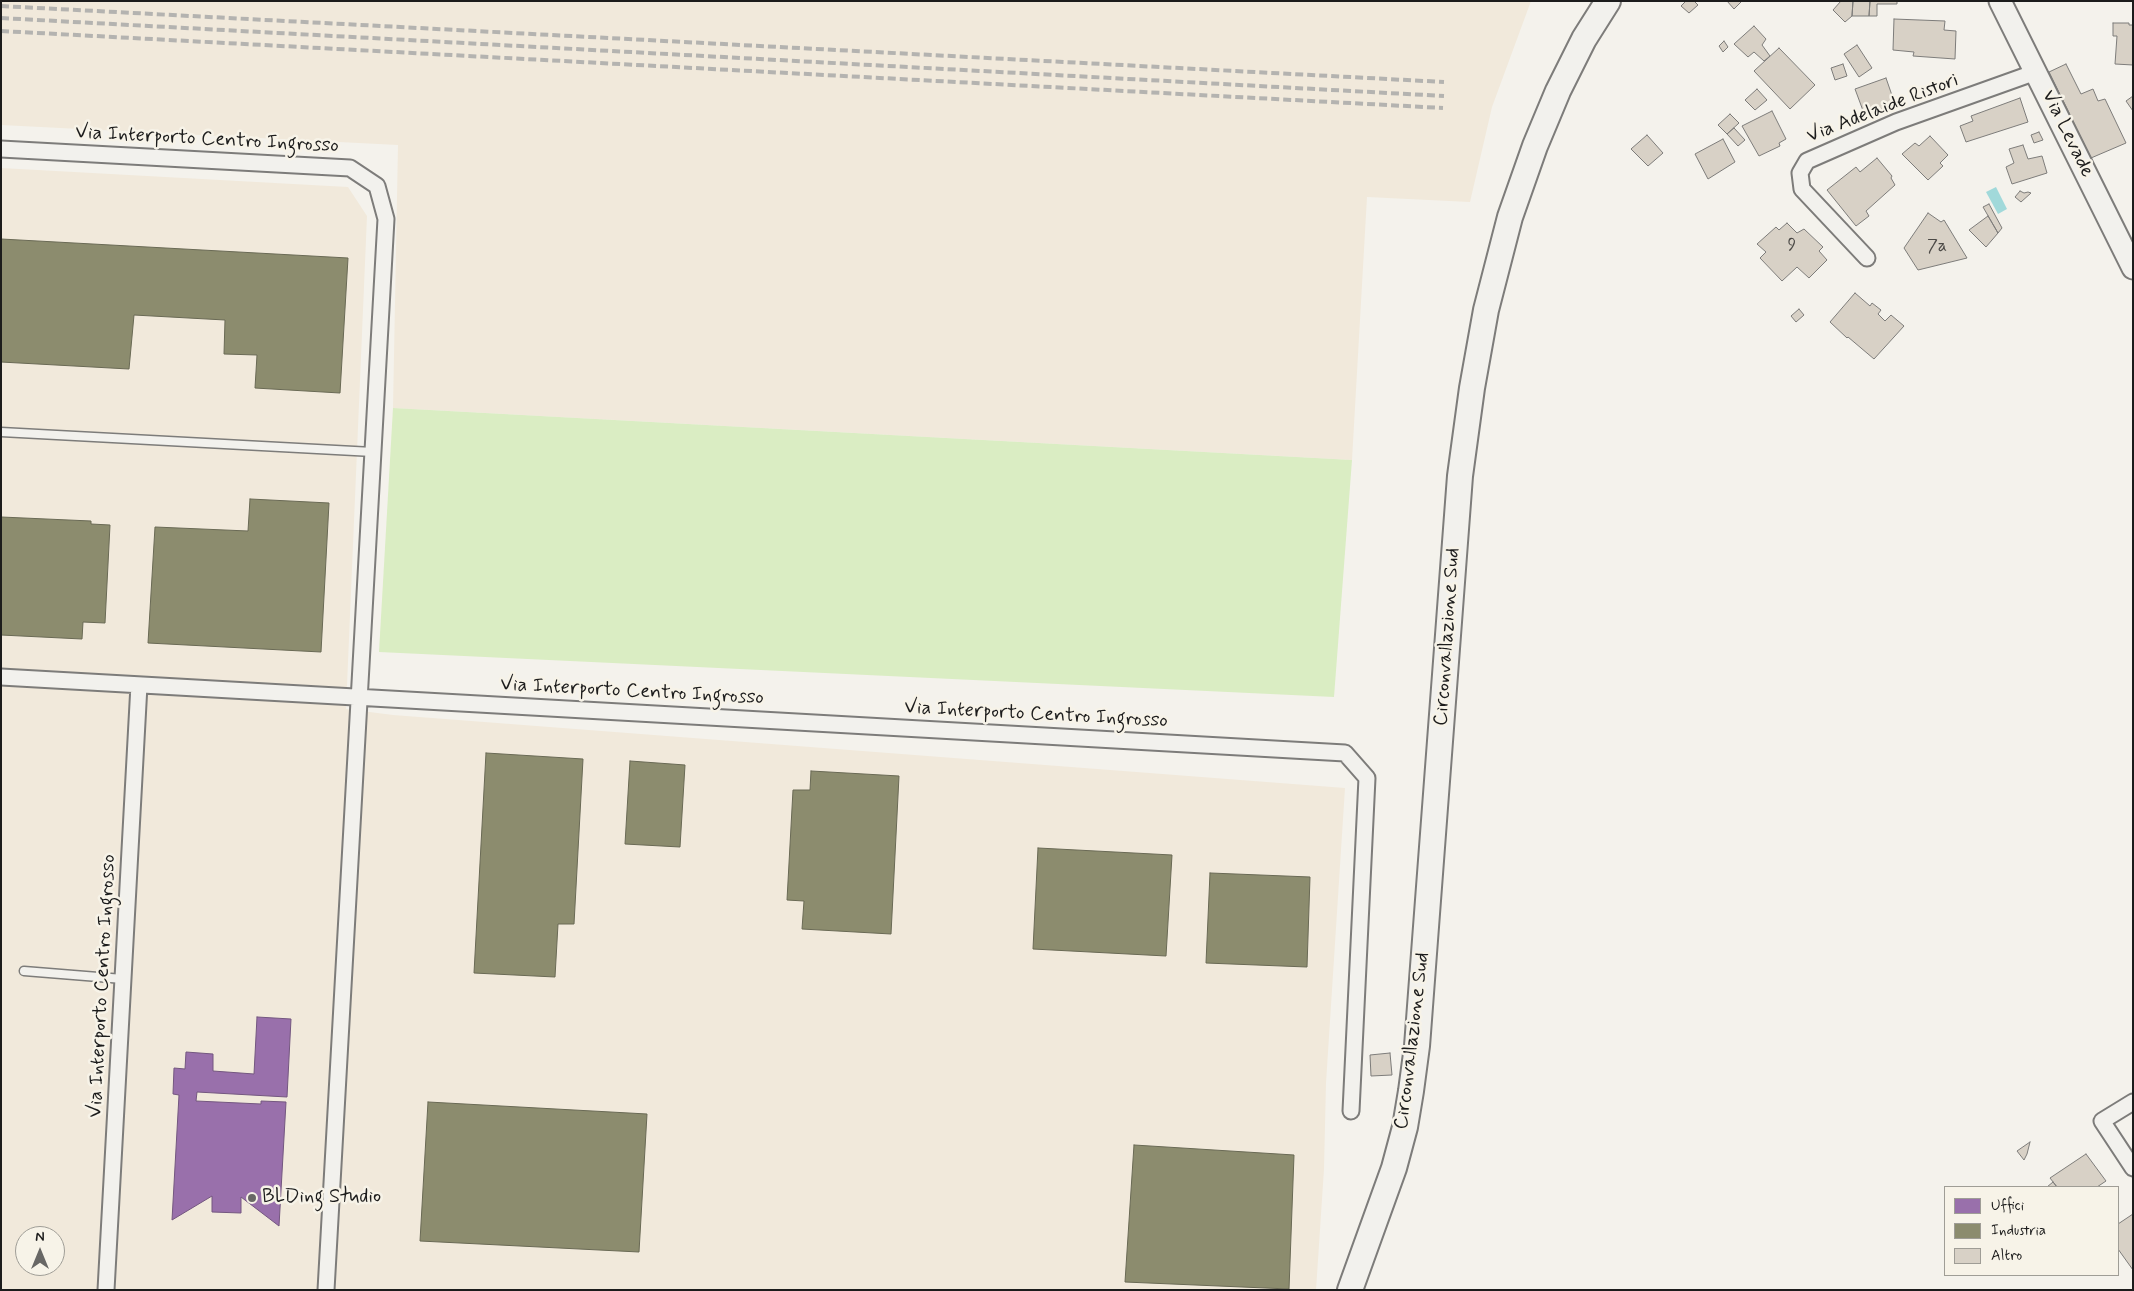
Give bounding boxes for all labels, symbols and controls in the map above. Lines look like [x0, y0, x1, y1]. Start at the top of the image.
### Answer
street label: Via Adelaide Ristori [1804, 69, 1962, 149]
street label: Via Levade [2036, 86, 2098, 182]
street label: Via Interporto Centro Ingrosso [75, 121, 339, 159]
house number: 9 [1788, 235, 1796, 257]
house number: 7a [1927, 236, 1947, 258]
street label: Circonvallazione Sud [1430, 547, 1466, 727]
street label: Via Interporto Centro Ingrosso [500, 673, 764, 711]
street label: Via Interporto Centro Ingrosso [904, 696, 1168, 734]
street label: Via Interporto Centro Ingrosso [84, 854, 122, 1118]
street label: Circonvallazione Sud [1390, 951, 1436, 1131]
place label: BLDing Studio [262, 1186, 381, 1210]
legend [1944, 1186, 2119, 1276]
marker: BLDing Studio [246, 1192, 258, 1204]
text: Uffici [1991, 1196, 2024, 1216]
text: Industria [1991, 1221, 2046, 1241]
north arrow [15, 1226, 65, 1276]
text: N [35, 1228, 45, 1246]
text: Altro [1991, 1246, 2022, 1266]

